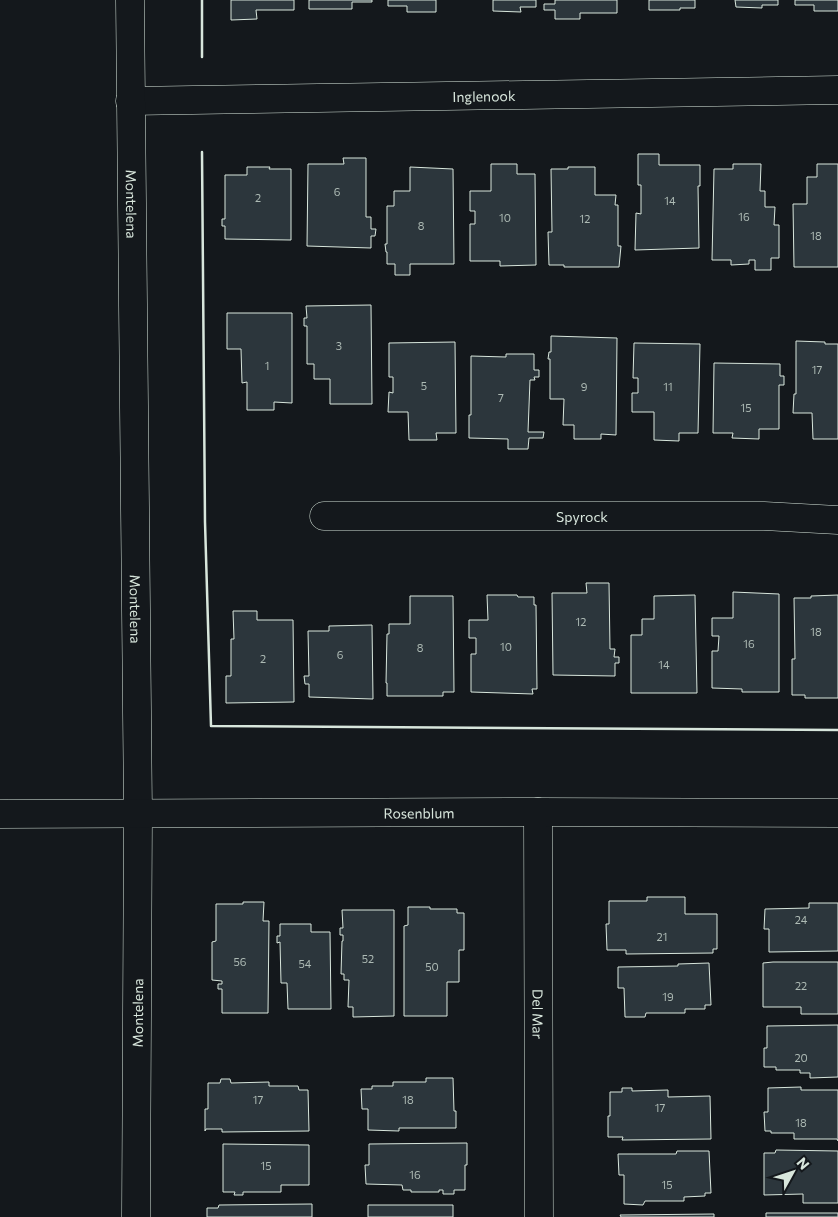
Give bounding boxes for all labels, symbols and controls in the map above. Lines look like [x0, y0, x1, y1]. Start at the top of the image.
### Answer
street label: Inglenook [452, 87, 516, 104]
street label: Montelena [123, 169, 141, 239]
house number: 6 [334, 185, 341, 198]
house number: 2 [255, 191, 261, 204]
house number: 14 [664, 194, 676, 207]
house number: 16 [738, 210, 750, 223]
house number: 10 [499, 211, 511, 224]
house number: 12 [580, 212, 590, 225]
house number: 8 [418, 219, 425, 232]
house number: 18 [810, 229, 822, 242]
house number: 3 [336, 339, 342, 352]
house number: 1 [265, 359, 269, 372]
house number: 17 [812, 363, 822, 376]
house number: 5 [421, 379, 427, 392]
house number: 9 [581, 380, 588, 393]
house number: 11 [663, 380, 673, 393]
house number: 7 [498, 391, 504, 404]
house number: 15 [740, 401, 752, 414]
street label: Spyrock [556, 508, 608, 525]
street label: Montelena [127, 574, 145, 644]
house number: 12 [576, 615, 586, 628]
house number: 18 [810, 625, 822, 638]
house number: 16 [743, 637, 755, 650]
house number: 10 [500, 640, 512, 653]
house number: 8 [417, 641, 424, 654]
house number: 6 [337, 648, 344, 661]
house number: 2 [260, 652, 266, 665]
house number: 14 [658, 658, 670, 671]
street label: Rosenblum [384, 804, 454, 821]
house number: 24 [795, 913, 808, 926]
house number: 21 [657, 930, 667, 943]
house number: 52 [362, 952, 374, 965]
house number: 56 [234, 955, 247, 968]
house number: 54 [299, 957, 312, 970]
house number: 50 [425, 960, 439, 973]
street label: Montelena [128, 978, 146, 1048]
house number: 22 [795, 979, 807, 992]
street label: Del Mar [530, 989, 547, 1039]
house number: 19 [662, 990, 674, 1003]
house number: 20 [794, 1051, 808, 1064]
house number: 17 [253, 1093, 263, 1106]
house number: 18 [402, 1093, 414, 1106]
house number: 17 [655, 1101, 665, 1114]
house number: 18 [795, 1116, 807, 1129]
north arrow [768, 1147, 818, 1197]
text: N [793, 1154, 813, 1173]
house number: 15 [260, 1159, 272, 1172]
house number: 16 [409, 1168, 421, 1181]
house number: 15 [661, 1178, 673, 1191]

